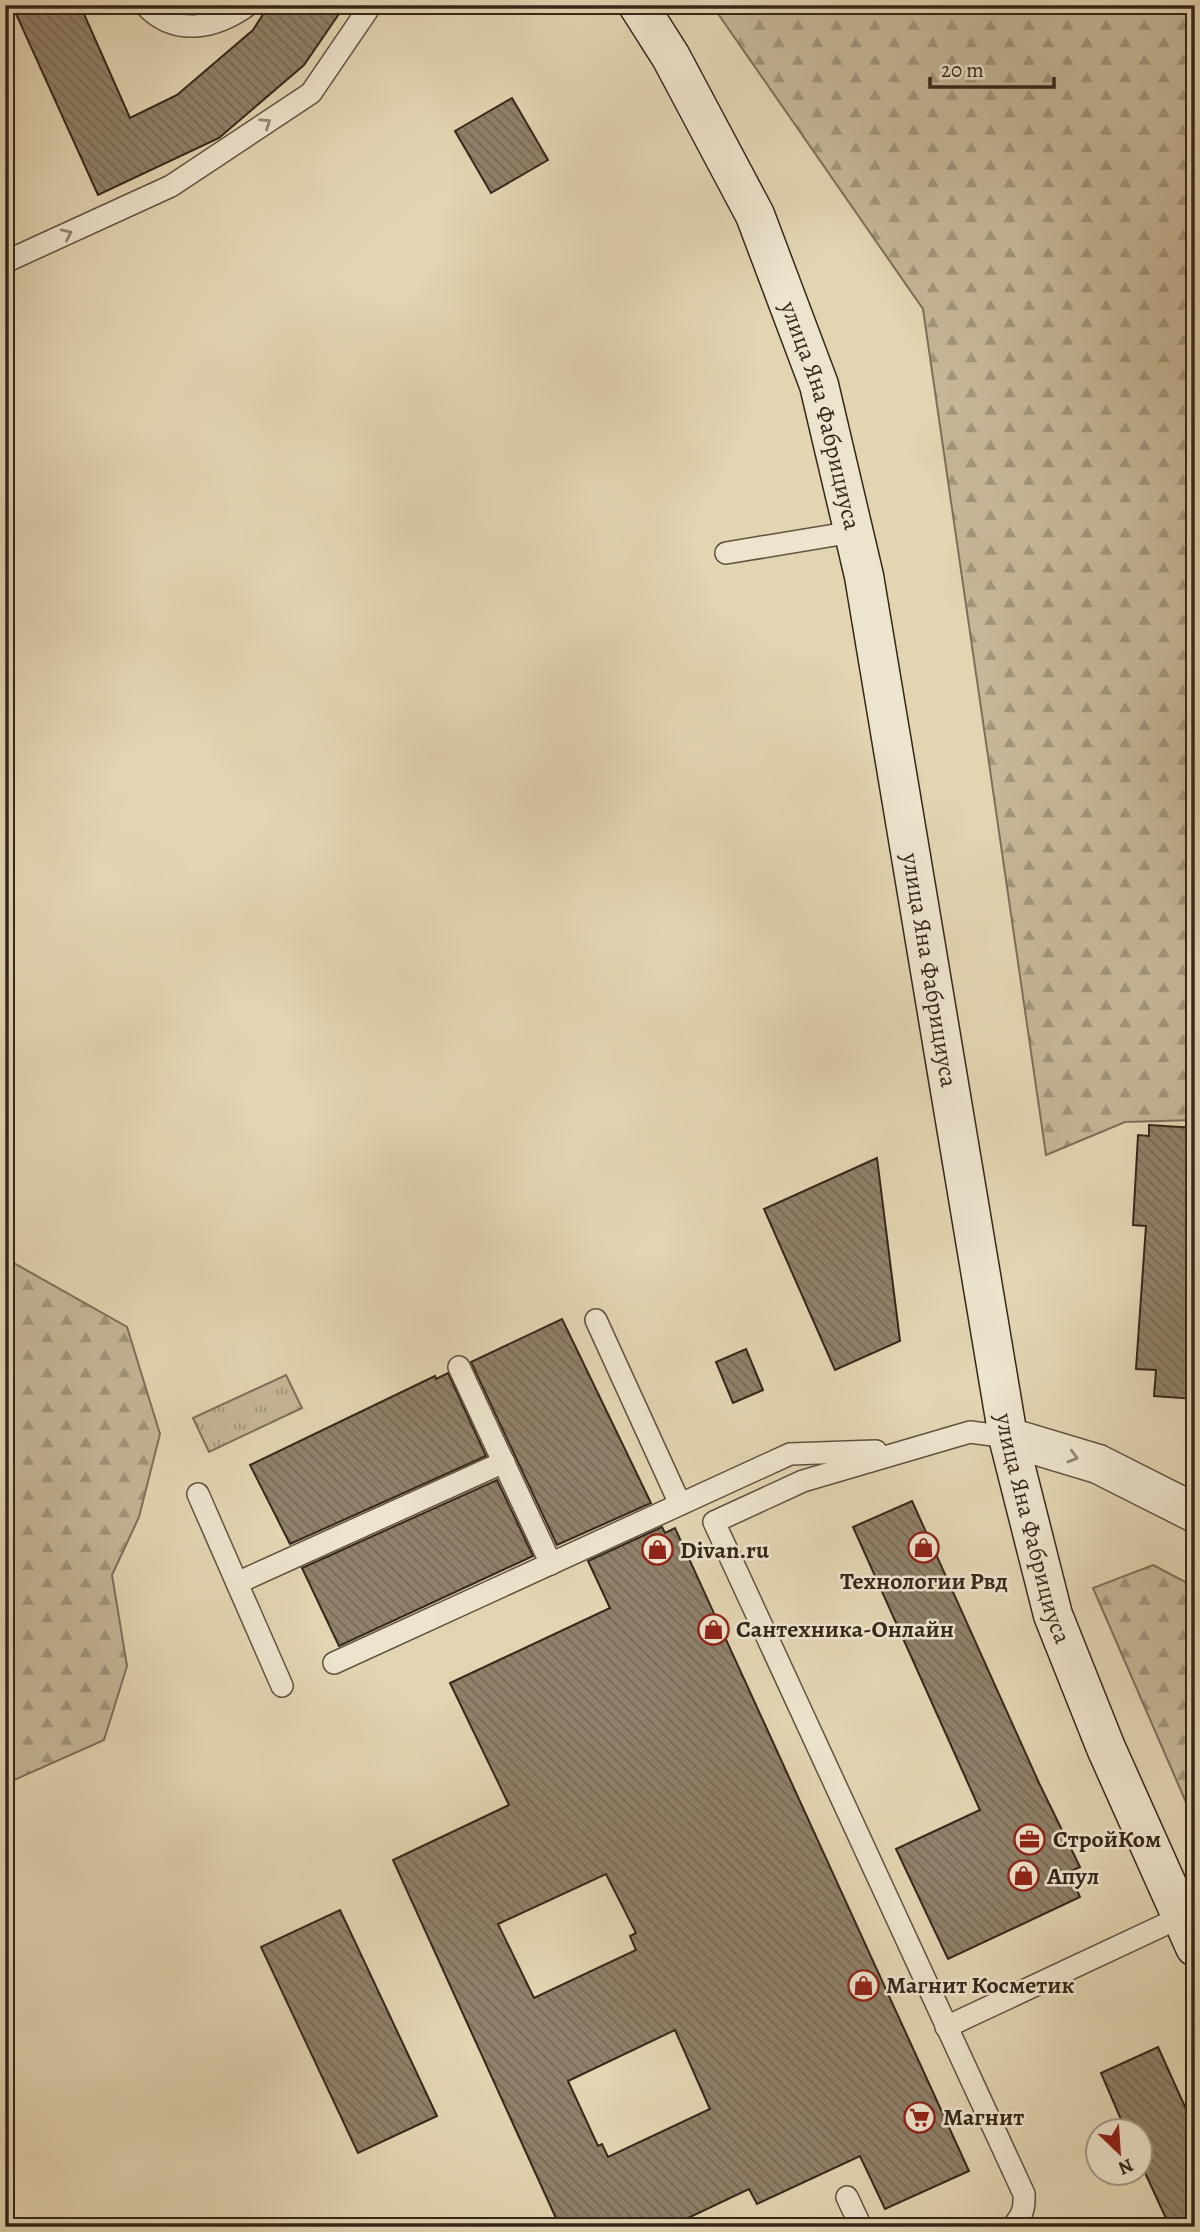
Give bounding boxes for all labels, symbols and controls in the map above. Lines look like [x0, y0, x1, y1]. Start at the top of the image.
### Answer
scale bar [930, 46, 1055, 90]
text: 20 m [941, 56, 984, 84]
one-way arrow [258, 118, 271, 131]
one-way arrow [60, 228, 72, 242]
street label: улица Яна Фабрициуса [772, 296, 869, 533]
street label: улица Яна Фабрициуса [894, 850, 965, 1090]
street label: улица Яна Фабрициуса [988, 1410, 1079, 1648]
one-way arrow [1067, 1448, 1079, 1463]
shop icon: Технологии Рвд [907, 1530, 941, 1564]
shop icon: Divan.ru [640, 1533, 674, 1567]
place label: Divan.ru [680, 1534, 770, 1566]
place label: Технологии Рвд [840, 1565, 1008, 1597]
shop icon: Сантехника-Онлайн [696, 1612, 730, 1646]
place label: Сантехника-Онлайн [736, 1613, 954, 1645]
office icon: СтройКом [1013, 1822, 1047, 1856]
place label: СтройКом [1053, 1823, 1161, 1855]
shop icon: Апул [1007, 1859, 1041, 1893]
place label: Апул [1046, 1860, 1099, 1892]
shop icon: Магнит Косметик [846, 1968, 880, 2002]
place label: Магнит Косметик [886, 1969, 1074, 2001]
supermarket icon: Магнит [903, 2100, 937, 2134]
place label: Магнит [943, 2101, 1024, 2133]
north arrow [1084, 2116, 1154, 2186]
text: N [1114, 2152, 1138, 2181]

